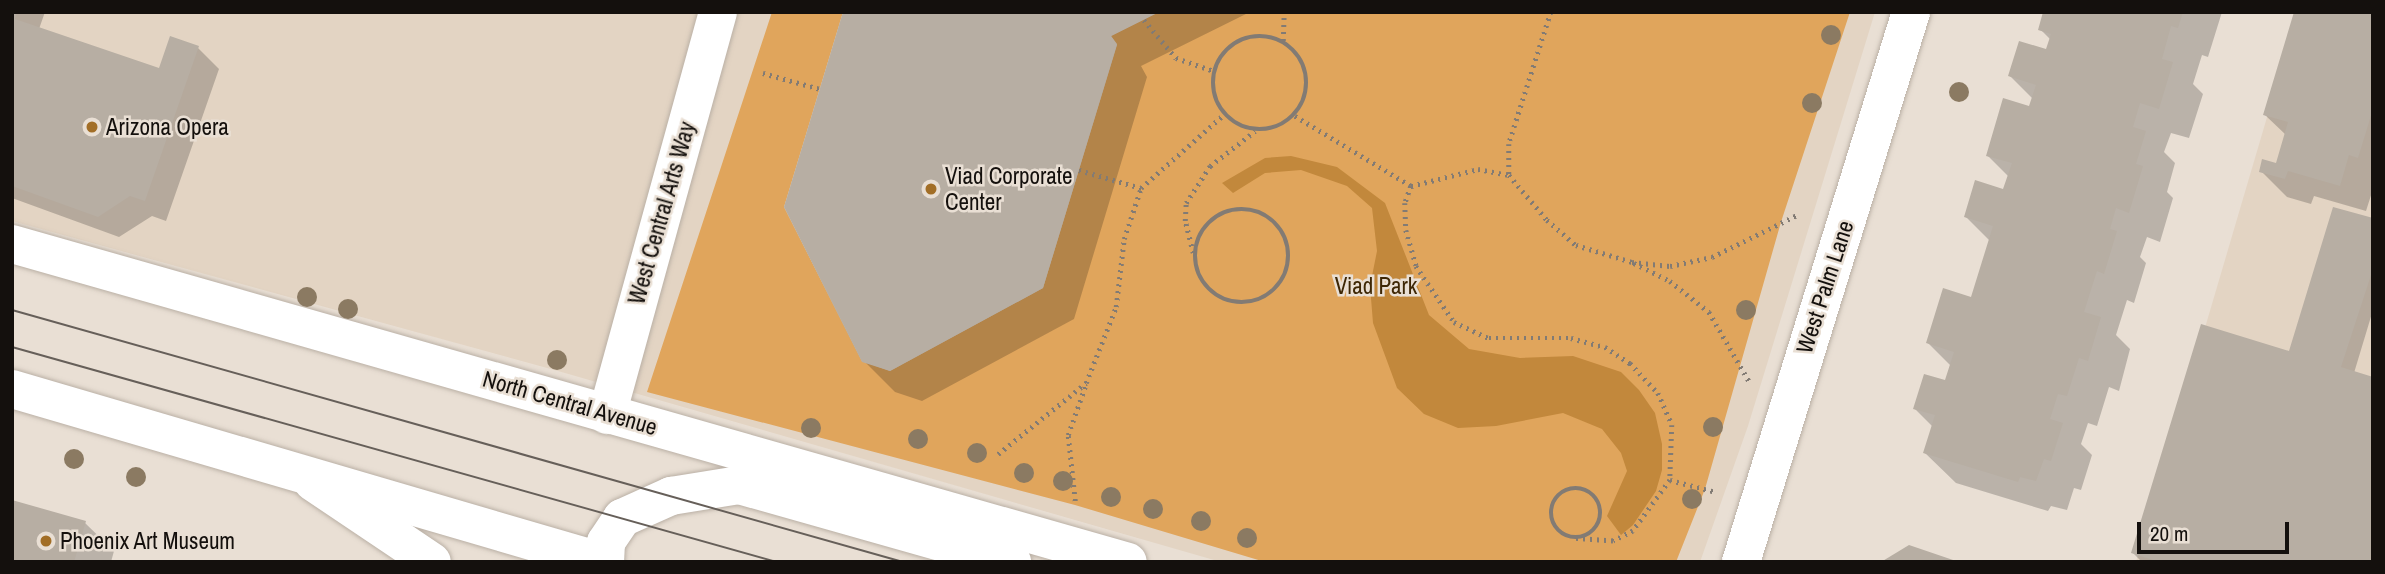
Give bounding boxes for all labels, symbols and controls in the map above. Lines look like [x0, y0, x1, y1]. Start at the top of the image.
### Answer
place label: Arizona Opera [106, 113, 229, 141]
street label: West Central Arts Way [623, 118, 701, 308]
marker: Arizona Opera [84, 119, 100, 135]
place label: Viad Corporate Center [945, 162, 1073, 216]
marker: Viad Corporate Center [923, 181, 939, 197]
street label: West Palm Lane [1791, 217, 1859, 357]
park label: Viad Park [1335, 272, 1417, 300]
street label: North Central Avenue [479, 365, 661, 441]
scale bar [2140, 508, 2292, 552]
text: 20 m [2150, 519, 2188, 548]
place label: Phoenix Art Museum [60, 527, 236, 555]
marker: Phoenix Art Museum [38, 533, 54, 549]

